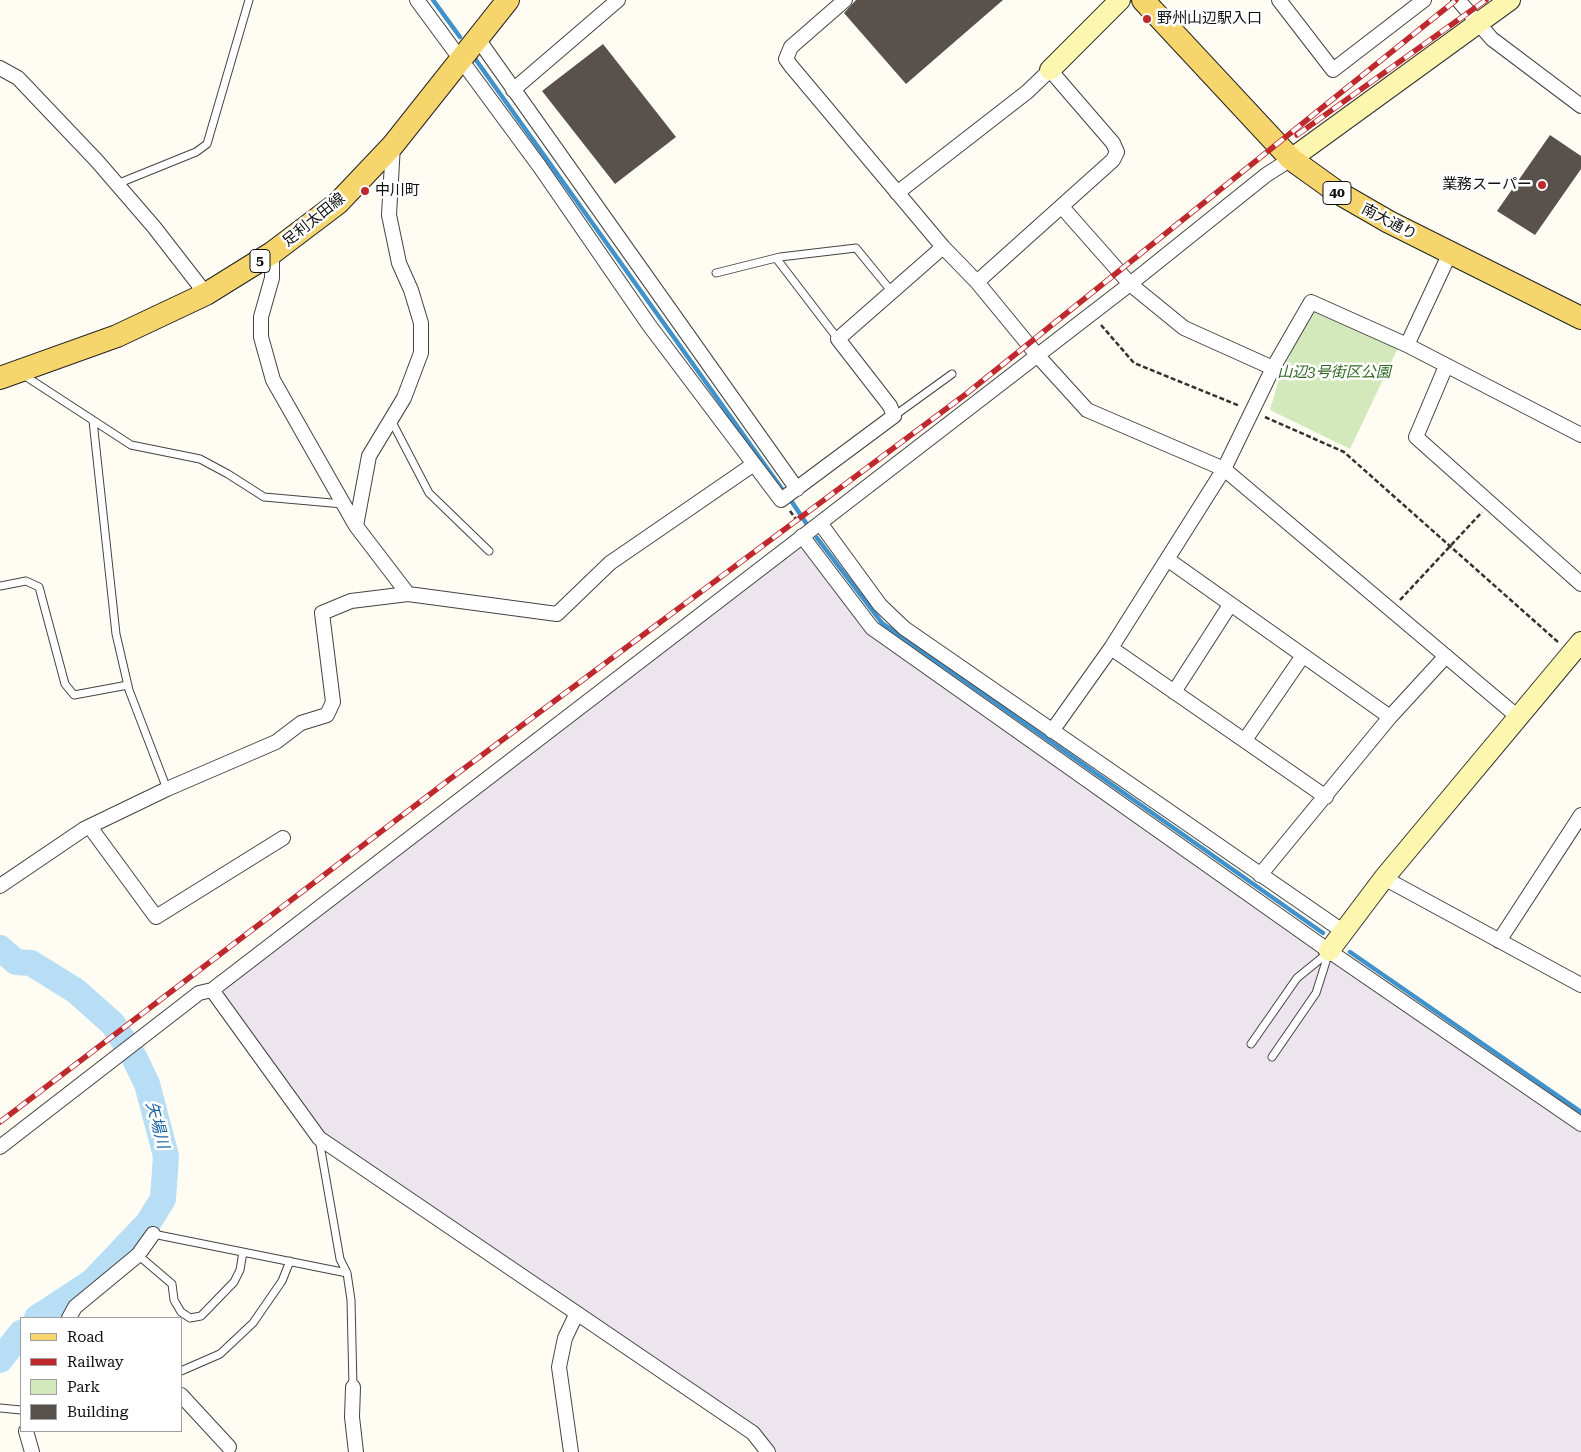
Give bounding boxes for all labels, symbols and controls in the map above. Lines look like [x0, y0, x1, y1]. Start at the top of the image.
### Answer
place label: 野州山辺駅入口 [1157, 10, 1262, 28]
marker: 野州山辺駅入口 [1141, 13, 1153, 25]
place label: 業務スーパー [1442, 176, 1532, 194]
marker: 業務スーパー [1536, 179, 1548, 191]
place label: 中川町 [375, 182, 420, 200]
road number: 40 [1323, 182, 1351, 204]
marker: 中川町 [359, 185, 371, 197]
street label: 足利太田線 [279, 189, 349, 251]
street label: 南大通り [1358, 200, 1420, 244]
road number: 5 [250, 250, 270, 272]
park label: 山辺3号街区公園 [1277, 364, 1391, 382]
water label: 矢場川 [142, 1099, 172, 1151]
legend [20, 1317, 182, 1432]
text: Road [67, 1328, 104, 1346]
text: Railway [67, 1353, 124, 1371]
text: Park [67, 1378, 100, 1396]
text: Building [67, 1403, 128, 1421]

